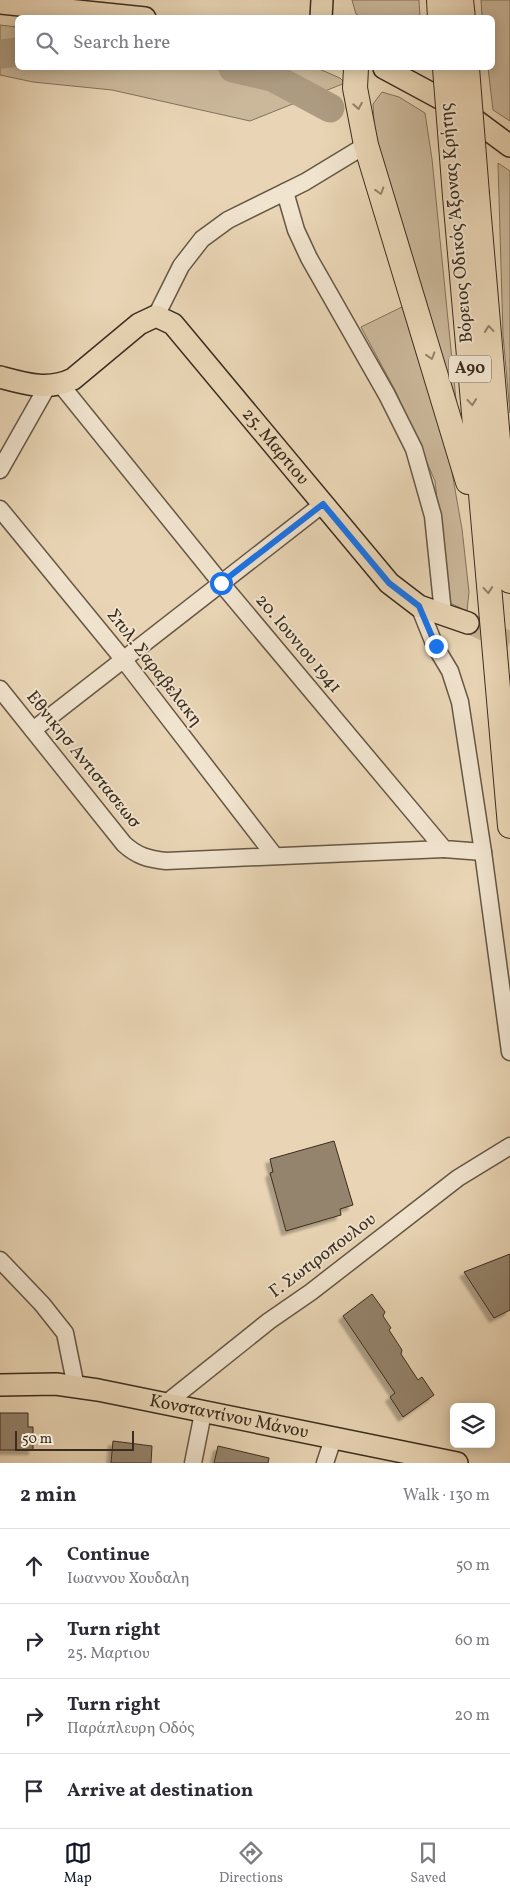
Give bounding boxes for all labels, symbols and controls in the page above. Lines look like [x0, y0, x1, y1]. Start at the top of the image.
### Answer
search box [15, 15, 495, 70]
icon: search [33, 29, 61, 57]
text: Search here [73, 30, 170, 56]
one-way arrow [352, 102, 362, 111]
street label: Βόρειος Οδικός Άξονας Κρήτης [434, 102, 480, 344]
one-way arrow [375, 186, 385, 195]
one-way arrow [484, 325, 495, 333]
one-way arrow [426, 351, 436, 359]
road number: Α90 [449, 356, 491, 382]
one-way arrow [467, 398, 478, 406]
street label: 25. Μαρτιου [236, 403, 315, 490]
route start [210, 572, 233, 595]
one-way arrow [482, 586, 493, 594]
street label: 20. Ιουνιου 1941 [249, 589, 347, 699]
street label: Στυλ. Σαραβελακη [100, 604, 208, 732]
route end [425, 635, 448, 658]
street label: Εθνικησ Αντιστασεωσ [20, 686, 147, 835]
street label: Γ. Σωτιροπουλου [264, 1208, 382, 1304]
street label: Κονσταντίνου Μάνου [147, 1388, 311, 1445]
map controls [450, 1403, 495, 1448]
button: layers [450, 1403, 495, 1448]
scale bar [15, 1428, 134, 1451]
text: 50 m [22, 1430, 52, 1449]
text: 2 min [20, 1481, 77, 1510]
text: Walk · 130 m [403, 1485, 490, 1507]
text: Continue [67, 1542, 150, 1568]
icon: ahead [20, 1552, 48, 1580]
text: 50 m [456, 1555, 490, 1577]
text: Ιωαννου Χουδαλη [67, 1568, 190, 1590]
text: Turn right [67, 1617, 160, 1643]
icon: right [20, 1627, 48, 1655]
text: 60 m [455, 1630, 490, 1652]
text: 25. Μαρτιου [67, 1643, 150, 1665]
text: Turn right [67, 1692, 160, 1718]
icon: right [20, 1702, 48, 1730]
text: 20 m [455, 1705, 490, 1727]
text: Παράπλευρη Οδός [67, 1718, 195, 1740]
icon: arrive [20, 1777, 48, 1805]
text: Arrive at destination [67, 1778, 253, 1804]
tab: Map [64, 1839, 92, 1888]
tab: Directions [219, 1839, 283, 1888]
tab: Saved [410, 1839, 446, 1888]

